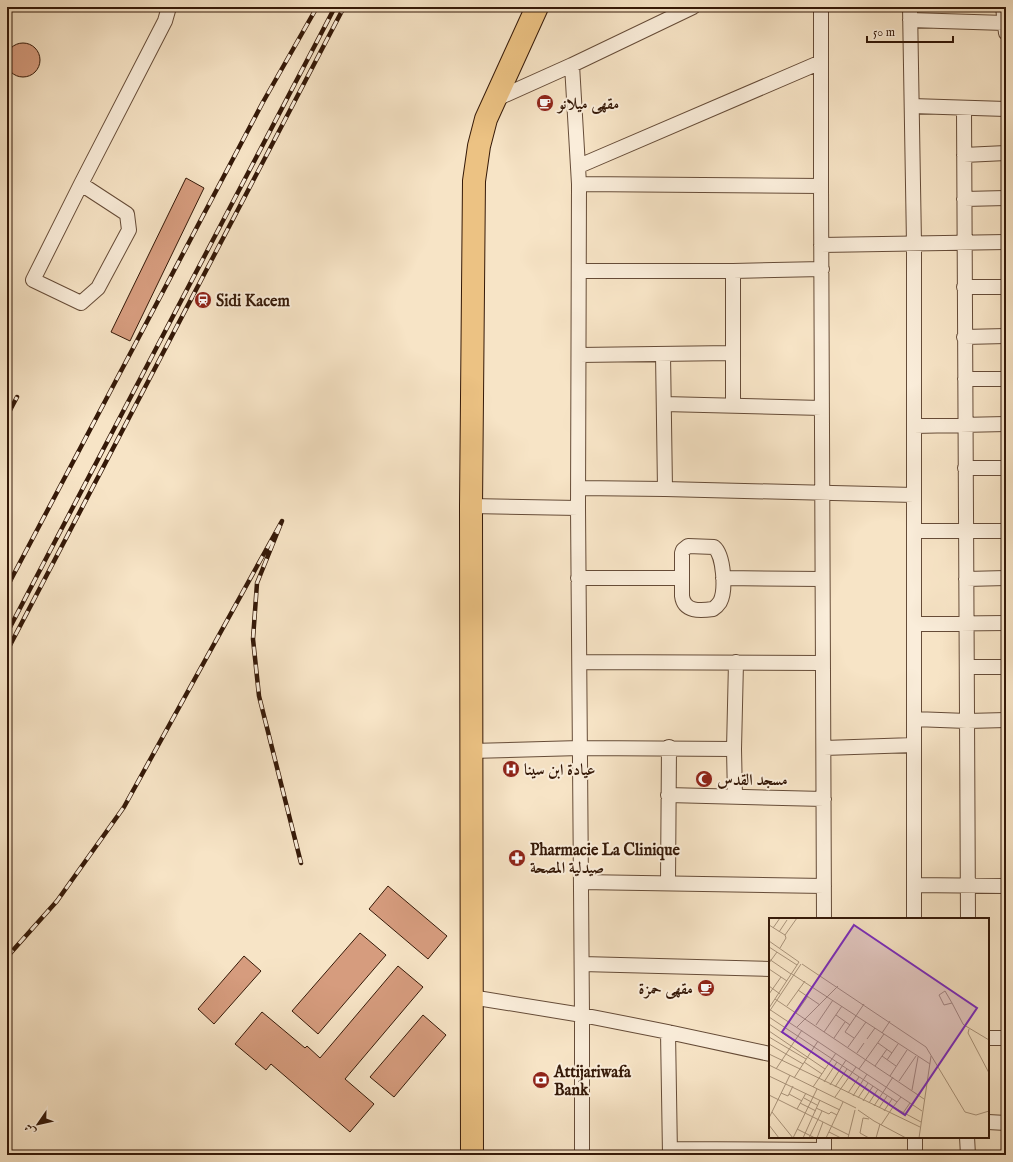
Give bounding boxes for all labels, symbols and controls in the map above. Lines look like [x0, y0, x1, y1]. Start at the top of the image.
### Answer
scale bar [867, 18, 953, 44]
text: 50 m [873, 25, 895, 40]
cafe icon: مقهى ميلانو [535, 93, 555, 113]
place label: مقهى ميلانو [556, 95, 619, 115]
station icon: Sidi Kacem [193, 290, 213, 310]
place label: Sidi Kacem [216, 292, 290, 312]
hospital icon: عيادة ابن سينا [501, 759, 521, 779]
place label: عيادة ابن سينا [524, 761, 596, 781]
mosque icon: مسجد القدس [694, 769, 714, 789]
place label: مسجد القدس [717, 771, 788, 791]
place label: Pharmacie La Clinique صيدلية المصحة [530, 841, 681, 879]
pharmacy icon: Pharmacie La Clinique صيدلية المصحة [507, 848, 527, 868]
inset map [769, 918, 989, 1138]
cafe icon: مقهى حمزة [696, 978, 716, 998]
place label: مقهى حمزة [639, 980, 693, 1000]
place label: Attijariwafa Bank [553, 1063, 632, 1101]
bank icon: Attijariwafa Bank [531, 1070, 551, 1090]
north arrow [18, 1104, 58, 1144]
text: ش [22, 1121, 39, 1137]

